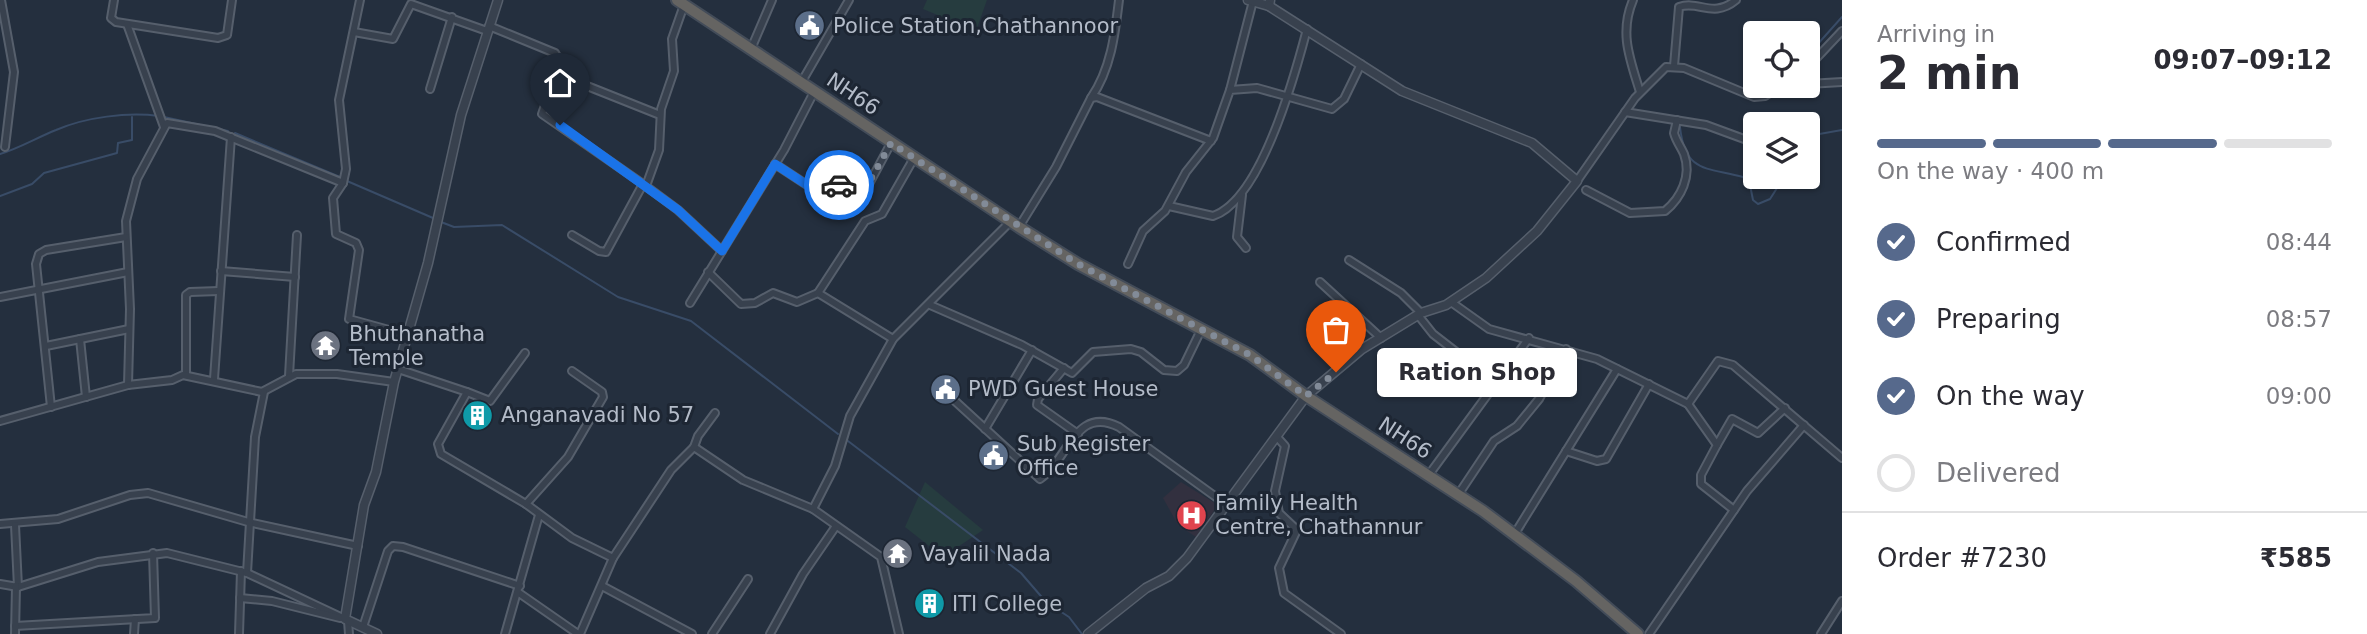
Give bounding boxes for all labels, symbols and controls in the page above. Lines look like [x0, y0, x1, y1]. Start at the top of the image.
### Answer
public building icon: Police Station,Chathannoor [793, 9, 827, 43]
place label: Police Station,Chathannoor [833, 14, 1118, 38]
map controls [1743, 21, 1820, 189]
button: locate [1743, 21, 1820, 98]
text: Arriving in [1877, 21, 1995, 47]
text: 09:07–09:12 [2153, 45, 2332, 75]
text: 2 min [1877, 46, 2021, 100]
pin [530, 53, 590, 125]
icon: home [541, 64, 579, 102]
street label: NH66 [822, 68, 884, 120]
button: layers [1743, 112, 1820, 189]
courier [804, 150, 874, 220]
text: On the way · 400 m [1877, 158, 2104, 184]
icon: car [820, 166, 858, 204]
icon: check [1877, 223, 1915, 261]
text: Confirmed [1936, 227, 2071, 257]
text: 08:44 [2266, 229, 2332, 255]
pin [1306, 300, 1366, 372]
icon: check [1877, 300, 1915, 338]
text: Preparing [1936, 304, 2061, 334]
text: 08:57 [2266, 306, 2332, 332]
icon: bag [1317, 311, 1355, 349]
place label: Bhuthanatha Temple [348, 322, 485, 370]
temple icon: Bhuthanatha Temple [309, 329, 343, 363]
callout: Ration Shop [1378, 348, 1578, 396]
text: Ration Shop [1398, 359, 1556, 385]
public building icon: PWD Guest House [928, 372, 962, 406]
place label: PWD Guest House [968, 377, 1158, 401]
icon: check [1877, 377, 1915, 415]
text: On the way [1936, 381, 2085, 411]
text: 09:00 [2266, 383, 2332, 409]
building icon: Anganavadi No 57 [461, 398, 495, 432]
place label: Anganavadi No 57 [501, 403, 694, 427]
street label: NH66 [1374, 412, 1436, 464]
place label: Sub Register Office [1017, 432, 1150, 480]
public building icon: Sub Register Office [977, 439, 1011, 473]
text: Delivered [1936, 458, 2060, 488]
place label: Family Health Centre, Chathannur [1215, 491, 1423, 539]
hospital icon: Family Health Centre, Chathannur [1175, 498, 1209, 532]
temple icon: Vayalil Nada [881, 537, 915, 571]
place label: Vayalil Nada [921, 542, 1051, 566]
text: Order #7230 [1877, 543, 2047, 573]
text: ₹585 [2260, 543, 2332, 573]
building icon: ITI College [912, 587, 946, 621]
place label: ITI College [952, 592, 1062, 616]

